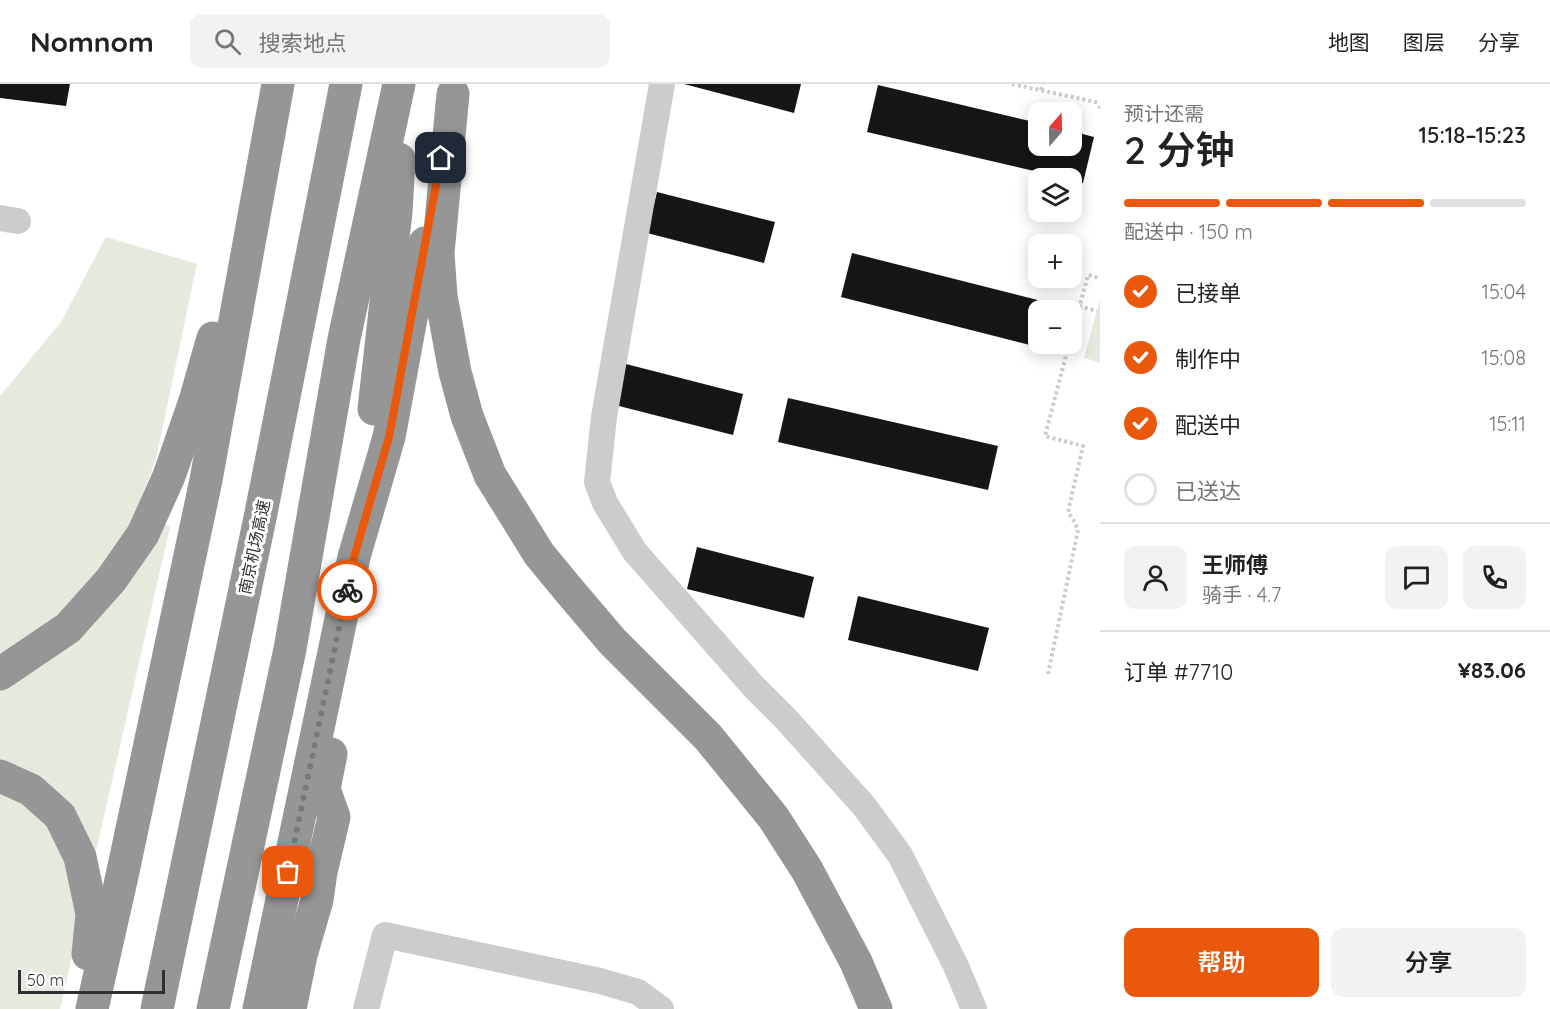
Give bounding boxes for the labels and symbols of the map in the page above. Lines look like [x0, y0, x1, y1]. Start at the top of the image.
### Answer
north arrow [1028, 102, 1082, 156]
pin [415, 132, 466, 183]
street label: 南京机场高速 [234, 498, 274, 596]
courier [317, 560, 377, 620]
pin [262, 846, 313, 897]
scale bar [18, 967, 165, 994]

